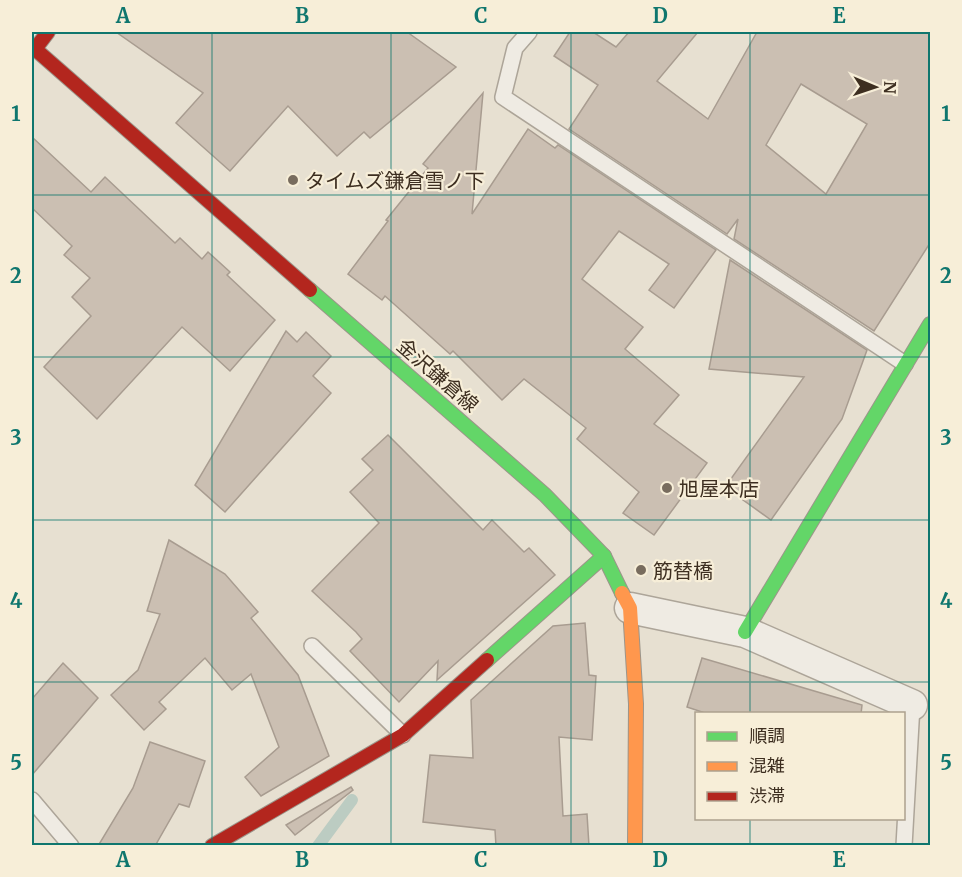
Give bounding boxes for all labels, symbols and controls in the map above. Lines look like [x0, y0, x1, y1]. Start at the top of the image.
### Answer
text: A [115, 3, 131, 28]
text: B [295, 3, 309, 28]
text: C [474, 3, 488, 28]
text: D [652, 3, 668, 28]
text: E [832, 3, 846, 28]
north arrow [845, 57, 905, 117]
text: N [880, 81, 900, 95]
text: 1 [11, 101, 21, 126]
text: 1 [941, 101, 951, 126]
place label: タイムズ鎌倉雪ノ下 [305, 168, 485, 193]
marker: タイムズ鎌倉雪ノ下 [286, 173, 300, 187]
text: 2 [10, 263, 22, 288]
text: 2 [940, 263, 952, 288]
street label: 金沢鎌倉線 [392, 333, 484, 417]
text: 3 [10, 425, 22, 450]
text: 3 [940, 425, 952, 450]
place label: 旭屋本店 [679, 476, 759, 501]
marker: 旭屋本店 [660, 481, 674, 495]
place label: 筋替橋 [653, 558, 713, 583]
marker: 筋替橋 [634, 563, 648, 577]
text: 4 [10, 588, 23, 613]
text: 4 [940, 588, 953, 613]
legend [695, 712, 905, 820]
text: 順調 [749, 724, 785, 747]
text: 5 [10, 750, 22, 775]
text: 5 [940, 750, 952, 775]
text: 混雑 [749, 754, 785, 777]
text: 渋滞 [749, 784, 785, 807]
text: A [115, 847, 131, 872]
text: B [295, 847, 309, 872]
text: C [474, 847, 488, 872]
text: D [652, 847, 668, 872]
text: E [832, 847, 846, 872]

